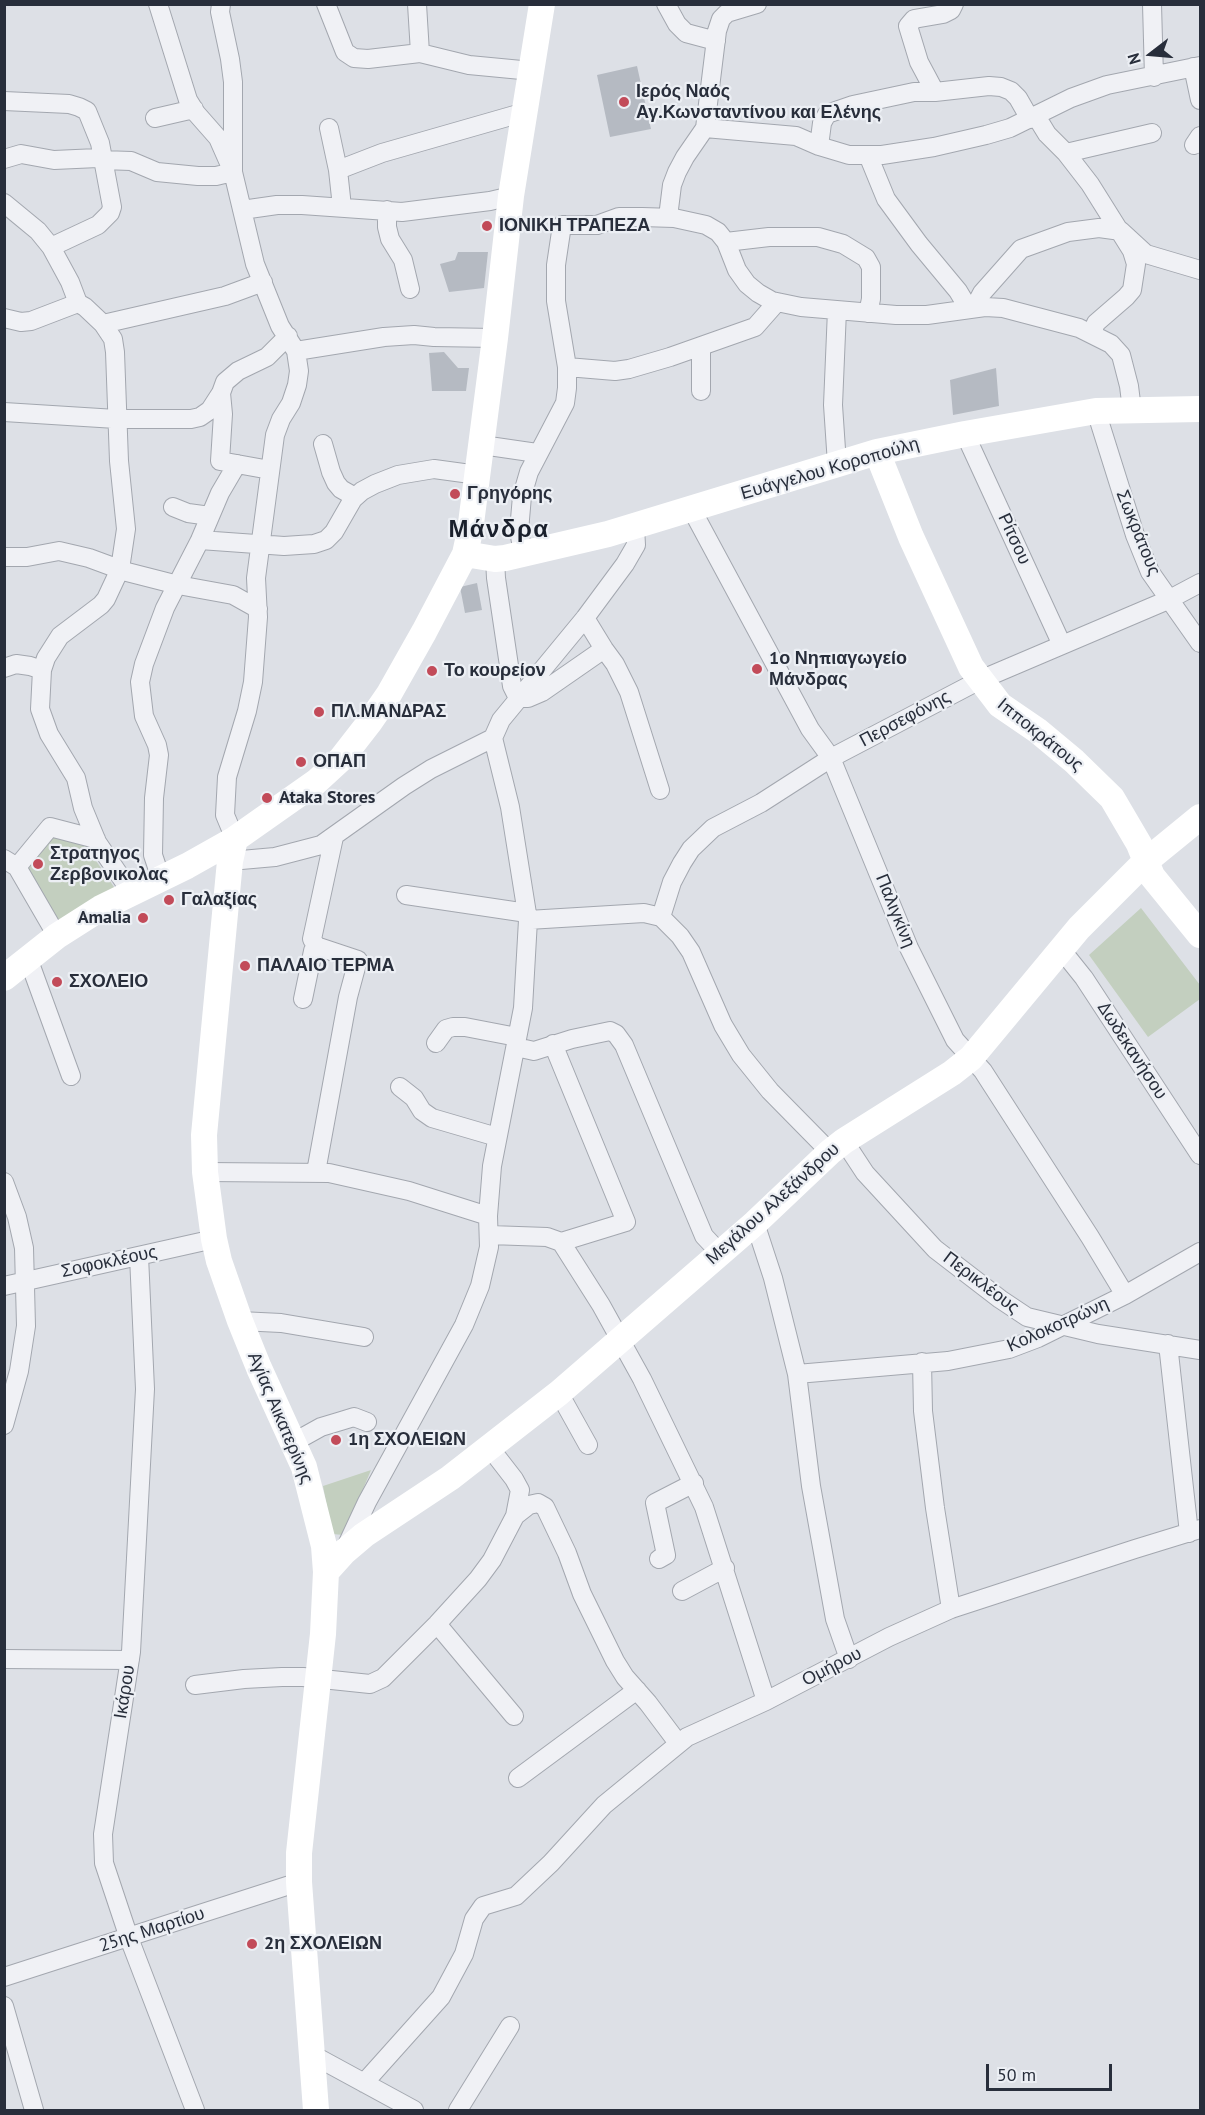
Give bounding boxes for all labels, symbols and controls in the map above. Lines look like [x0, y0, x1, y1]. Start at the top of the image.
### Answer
north arrow [1121, 24, 1181, 84]
text: N [1123, 51, 1145, 67]
place label: Ιερός Ναός Αγ.Κωνσταντίνου και Ελένης [636, 81, 881, 124]
marker: Ιερός Ναός Αγ.Κωνσταντίνου και Ελένης [617, 95, 631, 109]
place label: ΙΟΝΙΚΗ ΤΡΑΠΕΖΑ [499, 215, 650, 237]
marker: ΙΟΝΙΚΗ ΤΡΑΠΕΖΑ [480, 219, 494, 233]
street label: Ευάγγελου Κοροπούλη [738, 433, 922, 505]
place label: Γρηγόρης [467, 483, 552, 505]
marker: Γρηγόρης [448, 487, 462, 501]
street label: Σωκράτους [1111, 487, 1165, 579]
street label: Ρίτσου [993, 510, 1035, 568]
district label: Μάνδρα [448, 516, 550, 544]
place label: 1ο Νηπιαγωγείο Μάνδρας [769, 648, 907, 690]
place label: Το κουρείον [444, 660, 546, 682]
marker: 1ο Νηπιαγωγείο Μάνδρας [750, 662, 764, 676]
marker: Το κουρείον [425, 664, 439, 678]
street label: Περσεφόνης [856, 686, 954, 752]
street label: Ιπποκράτους [993, 694, 1087, 776]
place label: ΠΛ.ΜΑΝΔΡΑΣ [331, 701, 446, 723]
marker: ΠΛ.ΜΑΝΔΡΑΣ [312, 705, 326, 719]
place label: ΟΠΑΠ [313, 751, 366, 773]
marker: ΟΠΑΠ [294, 755, 308, 769]
place label: Ataka Stores [279, 787, 375, 809]
marker: Ataka Stores [260, 791, 274, 805]
place label: Στρατηγος Ζερβονικολας [50, 843, 168, 886]
marker: Στρατηγος Ζερβονικολας [31, 857, 45, 871]
street label: Παλιγκίνη [870, 871, 920, 951]
place label: Γαλαξίας [181, 889, 257, 911]
marker: Γαλαξίας [162, 893, 176, 907]
place label: Amalia [78, 907, 131, 929]
marker: Amalia [136, 911, 150, 925]
place label: ΠΑΛΑΙΟ ΤΕΡΜΑ [257, 955, 395, 977]
marker: ΠΑΛΑΙΟ ΤΕΡΜΑ [238, 959, 252, 973]
place label: ΣΧΟΛΕΙΟ [69, 971, 148, 993]
marker: ΣΧΟΛΕΙΟ [50, 975, 64, 989]
street label: Δωδεκανήσου [1093, 998, 1171, 1104]
street label: Μεγάλου Αλεξάνδρου [702, 1138, 844, 1270]
street label: Σοφοκλέους [59, 1241, 159, 1283]
street label: Περικλέους [939, 1247, 1023, 1319]
street label: Κολοκοτρώνη [1004, 1293, 1112, 1357]
street label: Αγίας Αικατερίνης [243, 1349, 317, 1487]
place label: 1η ΣΧΟΛΕΙΩΝ [348, 1429, 466, 1451]
marker: 1η ΣΧΟΛΕΙΩΝ [329, 1433, 343, 1447]
street label: Ομήρου [799, 1643, 865, 1691]
street label: Ικάρου [110, 1664, 140, 1720]
street label: 25ης Μαρτίου [97, 1903, 207, 1957]
place label: 2η ΣΧΟΛΕΙΩΝ [264, 1933, 382, 1955]
marker: 2η ΣΧΟΛΕΙΩΝ [245, 1937, 259, 1951]
scale bar [989, 2052, 1115, 2090]
text: 50 m [997, 2063, 1036, 2086]

